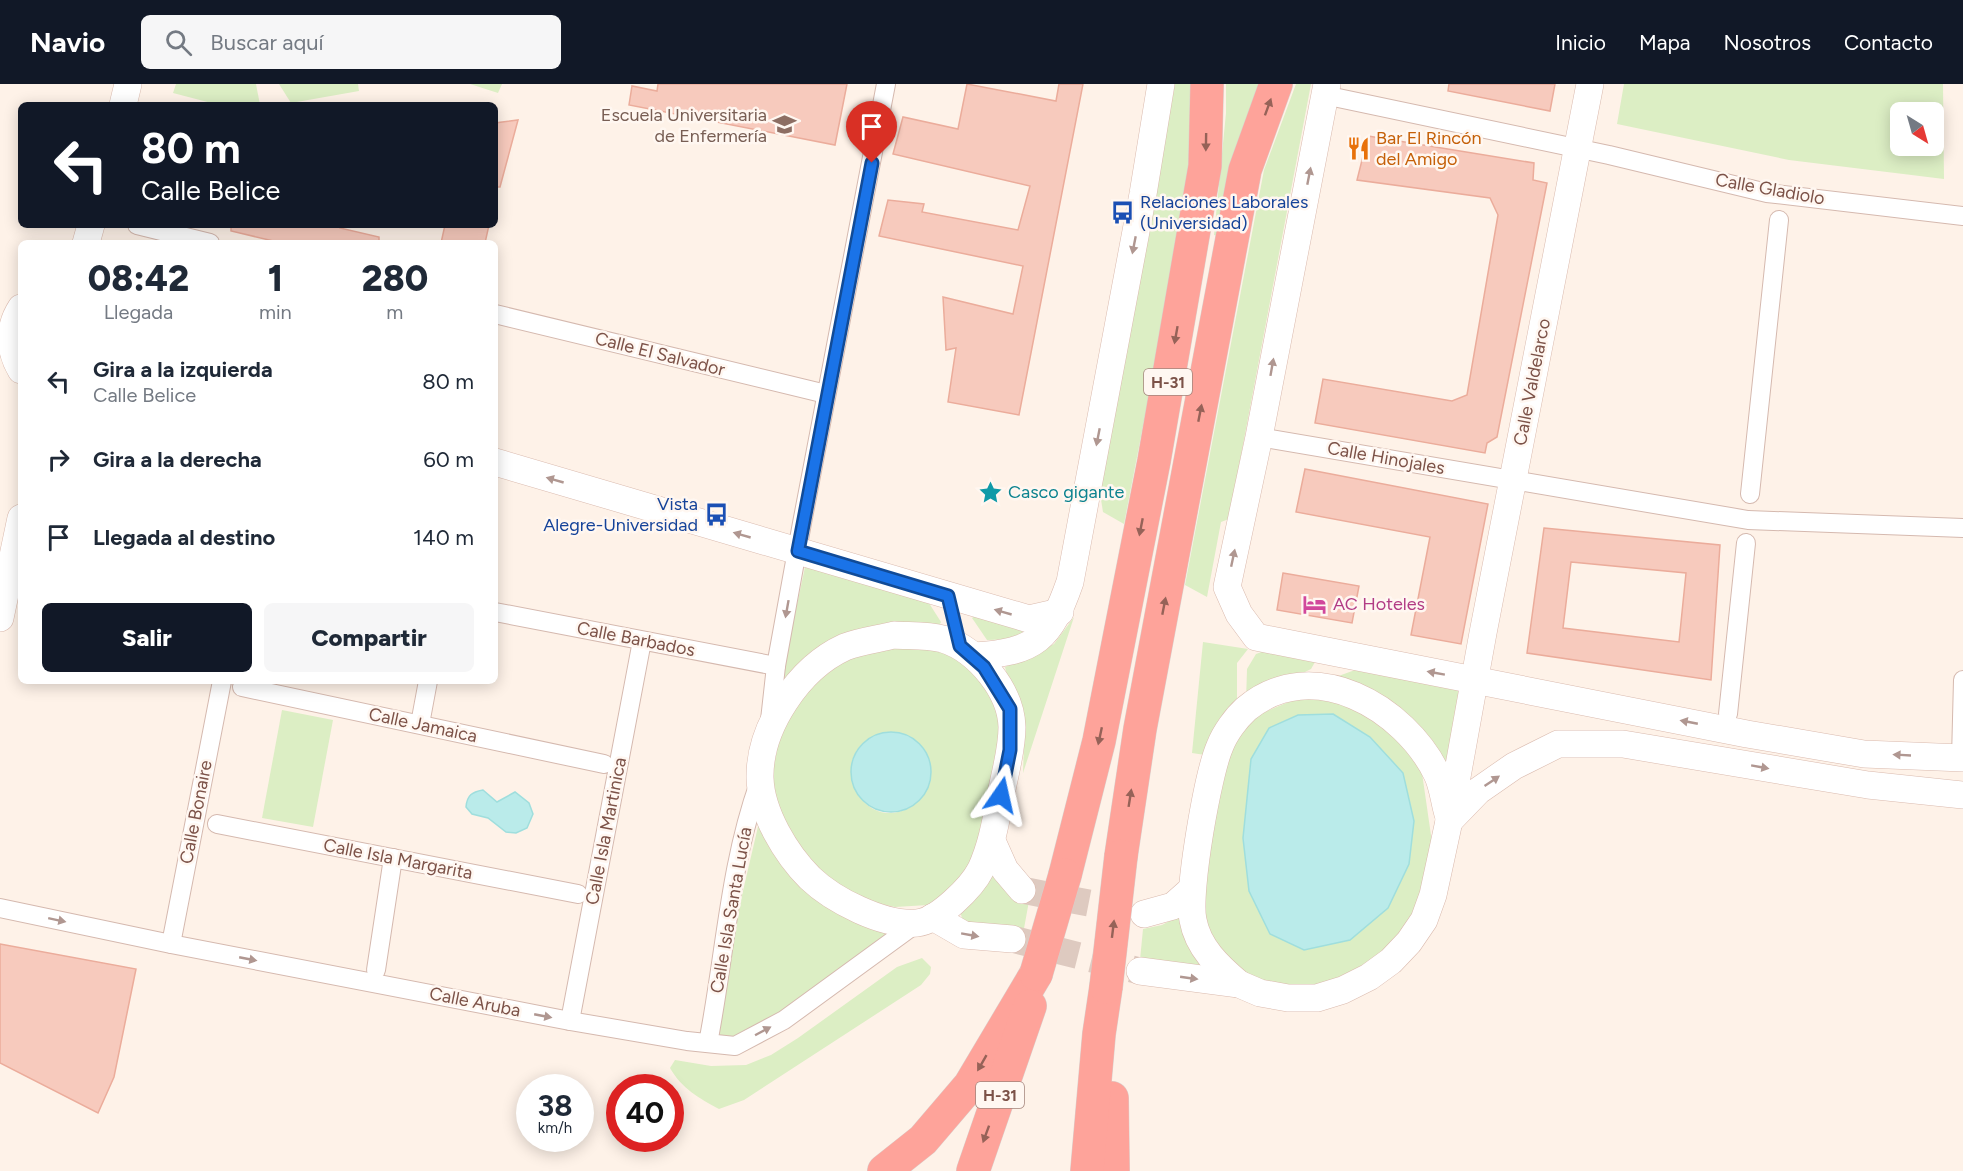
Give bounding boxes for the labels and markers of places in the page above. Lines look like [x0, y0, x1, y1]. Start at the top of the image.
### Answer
pin [846, 101, 897, 163]
place label: Escuela Universitaria de Enfermería [601, 104, 767, 147]
school or university icon: Escuela Universitaria de Enfermería [772, 112, 798, 138]
place label: Bar El Rincón del Amigo [1376, 127, 1481, 170]
restaurant icon: Bar El Rincón del Amigo [1345, 135, 1371, 161]
place label: Relaciones Laborales (Universidad) [1140, 191, 1308, 234]
bus stop icon: Relaciones Laborales (Universidad) [1109, 199, 1135, 225]
place icon: Casco gigante [977, 479, 1003, 505]
place label: Casco gigante [1008, 481, 1124, 503]
place label: Vista Alegre-Universidad [543, 493, 698, 536]
bus stop icon: Vista Alegre-Universidad [703, 501, 729, 527]
hotel icon: AC Hoteles [1302, 591, 1328, 617]
place label: AC Hoteles [1333, 593, 1425, 615]

